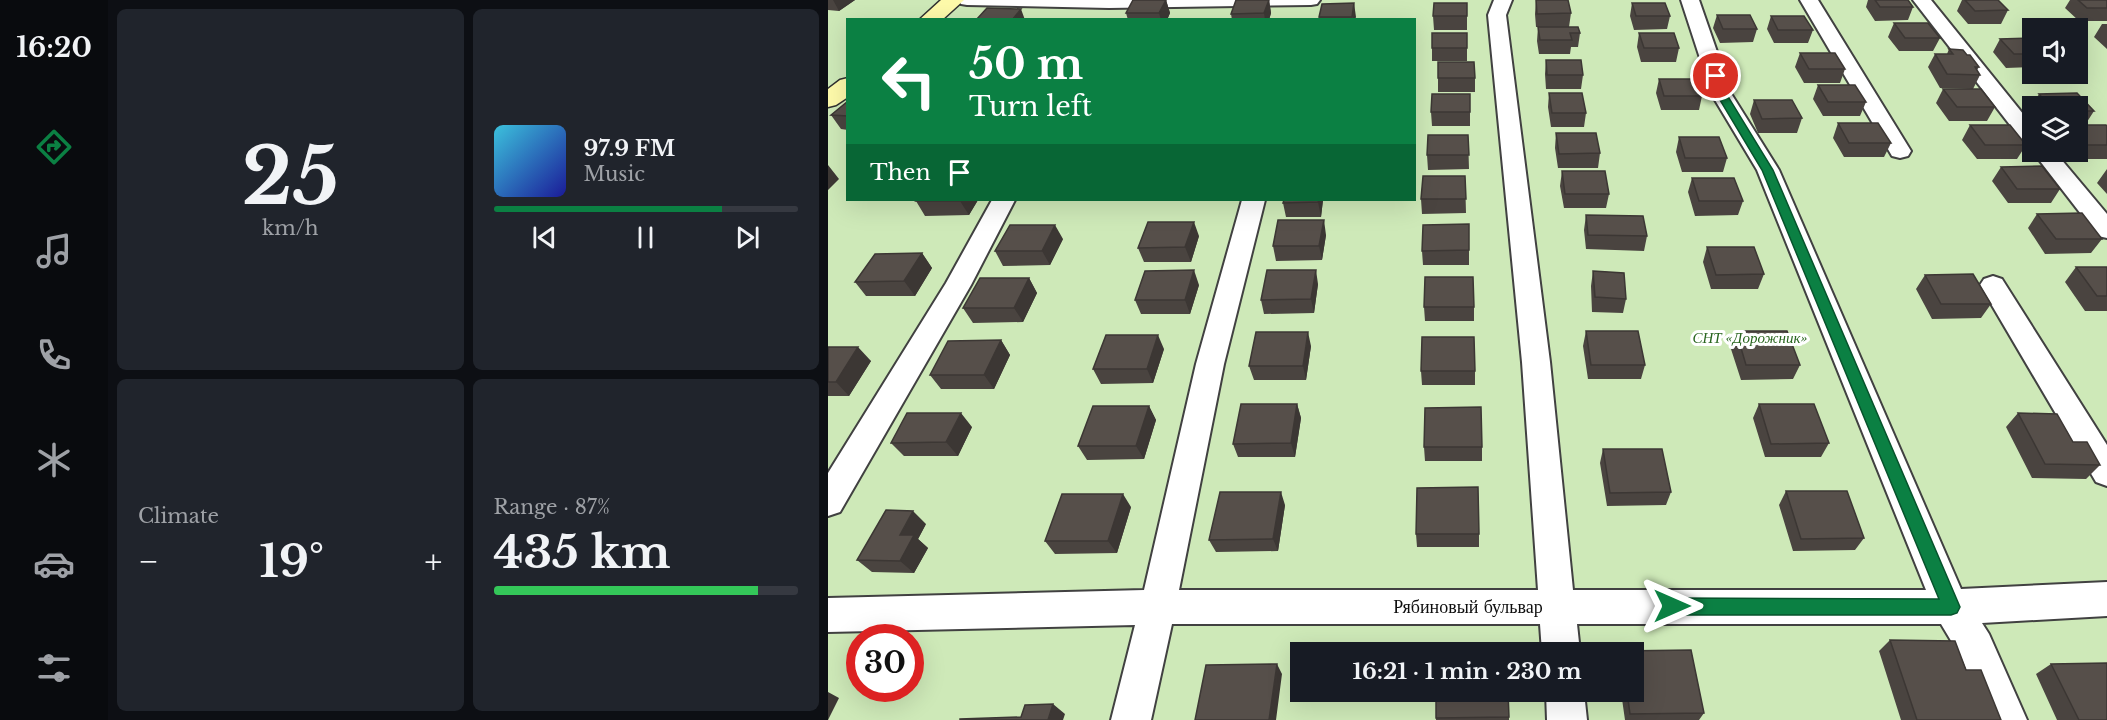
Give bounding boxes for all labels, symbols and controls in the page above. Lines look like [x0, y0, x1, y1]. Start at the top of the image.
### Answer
map controls [2022, 18, 2088, 162]
button: sound [2022, 18, 2088, 84]
text: 16:20 [16, 31, 92, 64]
text: 50 m [969, 38, 1083, 90]
icon: left [870, 42, 948, 120]
pin [1690, 50, 1741, 101]
icon: arrive [1699, 59, 1732, 92]
text: Turn left [969, 90, 1092, 123]
button: layers [2022, 96, 2088, 162]
icon: directions [33, 126, 75, 168]
text: 25 [242, 128, 339, 225]
text: 97.9 FM [584, 135, 675, 162]
icon: arrive [943, 156, 976, 189]
text: Then [870, 159, 931, 186]
text: Music [584, 162, 645, 186]
text: km/h [262, 216, 319, 240]
icon: previous [528, 221, 561, 254]
icon: pause [629, 221, 662, 254]
icon: next [731, 221, 764, 254]
icon: music [33, 230, 75, 272]
park label: СНТ «Дорожник» [1692, 328, 1808, 347]
icon: phone [33, 334, 75, 376]
icon: climate [33, 439, 75, 481]
text: Range · 87% [494, 495, 610, 519]
text: Climate [138, 504, 219, 528]
text: 435 km [494, 524, 670, 580]
text: 19° [259, 533, 324, 589]
text: − [138, 541, 159, 582]
text: + [424, 541, 442, 582]
icon: car [33, 543, 75, 585]
position arrow [1640, 574, 1704, 638]
street label: Рябиновый бульвар [1393, 596, 1543, 618]
speed limit sign: 30 [846, 624, 924, 702]
icon: filters [33, 647, 75, 689]
text: 16:21 · 1 min · 230 m [1352, 658, 1582, 685]

